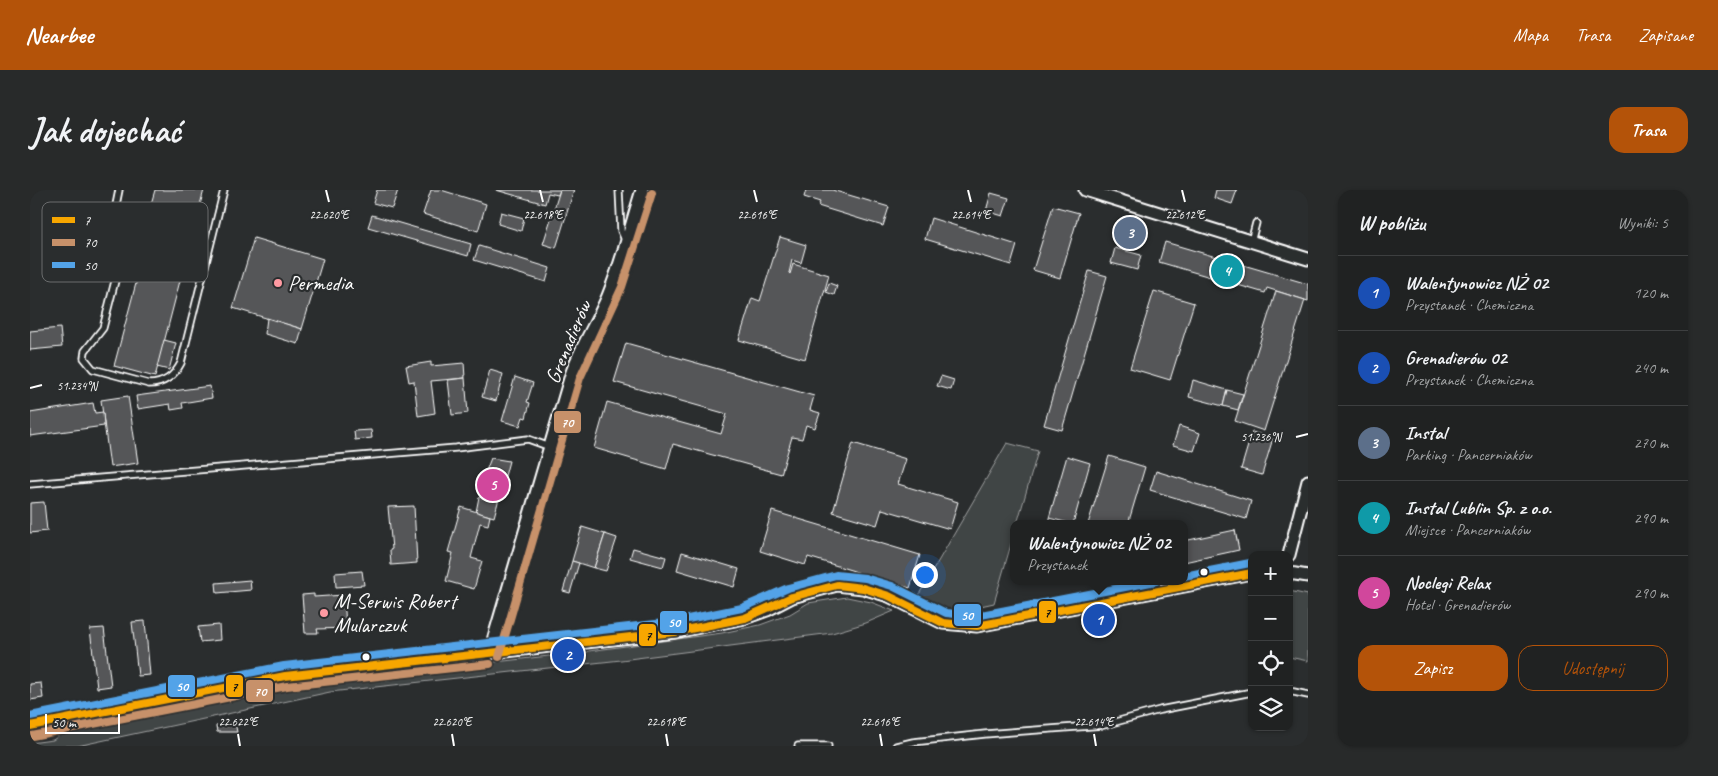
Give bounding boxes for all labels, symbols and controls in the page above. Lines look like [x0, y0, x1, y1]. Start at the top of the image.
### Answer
text: Nearbee [25, 20, 93, 50]
text: Mapa [1513, 24, 1548, 46]
text: Trasa [1576, 24, 1610, 46]
text: Zapisane [1638, 24, 1693, 46]
button: Trasa [1609, 107, 1688, 153]
text: Jak dojechać [30, 108, 181, 153]
legend [42, 202, 208, 282]
text: 22.620°E [309, 207, 350, 223]
text: 22.618°E [523, 207, 564, 223]
text: 22.616°E [737, 207, 778, 223]
text: 22.614°E [951, 207, 992, 223]
text: 22.612°E [1165, 207, 1206, 223]
text: W pobliżu [1358, 210, 1425, 236]
text: 7 [84, 212, 91, 229]
text: Wyniki: 5 [1617, 213, 1668, 233]
pin: 3 [1114, 214, 1146, 252]
text: 70 [84, 234, 98, 251]
pin: 4 [1211, 252, 1243, 290]
text: 50 [84, 257, 98, 274]
place label: Permedia [288, 270, 355, 296]
text: Walentynowicz NŻ 02 [1405, 271, 1548, 295]
marker: Permedia [272, 277, 284, 289]
text: 1 [1370, 283, 1378, 303]
text: 120 m [1634, 283, 1668, 303]
street label: Grenadierów [539, 295, 598, 387]
text: Przystanek · Chemiczna [1405, 295, 1533, 315]
text: Grenadierów 02 [1405, 346, 1507, 370]
text: 2 [1370, 358, 1378, 378]
text: 240 m [1634, 358, 1668, 378]
text: Przystanek · Chemiczna [1405, 370, 1533, 390]
text: 51.234°N [57, 378, 99, 394]
line badge: 70 [553, 410, 582, 434]
text: 70 [561, 414, 575, 431]
text: Instal [1405, 421, 1446, 445]
text: 51.236°N [1241, 429, 1283, 445]
text: 3 [1370, 433, 1378, 453]
text: 270 m [1634, 433, 1668, 453]
text: Parking · Pancerniaków [1405, 445, 1531, 465]
pin: 5 [477, 466, 509, 504]
text: Instal Lublin Sp. z o.o. [1405, 496, 1552, 520]
text: 4 [1370, 508, 1378, 528]
text: 290 m [1634, 508, 1668, 528]
popup [1010, 520, 1188, 585]
text: Miejsce · Pancerniaków [1405, 520, 1530, 540]
text: Walentynowicz NŻ 02 [1027, 531, 1171, 555]
map controls [1248, 551, 1293, 731]
button: + [1248, 551, 1293, 596]
text: Przystanek [1027, 555, 1087, 575]
your location [912, 562, 938, 588]
unlabelled marker [1199, 567, 1209, 577]
text: Noclegi Relax [1405, 571, 1490, 595]
text: 5 [1371, 583, 1377, 603]
text: 290 m [1634, 583, 1668, 603]
place label: M-Serwis Robert Mularczuk [334, 588, 459, 638]
text: Hotel · Grenadierów [1405, 595, 1510, 615]
button: − [1248, 596, 1293, 641]
line badge: 7 [1038, 600, 1057, 624]
pin: 1 [1083, 601, 1115, 639]
line badge: 50 [953, 603, 982, 627]
text: 7 [1044, 604, 1052, 621]
marker: M-Serwis Robert Mularczuk [318, 607, 330, 619]
text: 50 [961, 607, 975, 624]
line badge: 50 [659, 610, 688, 634]
text: 50 [668, 614, 682, 631]
line badge: 7 [638, 623, 657, 647]
text: 7 [645, 627, 653, 644]
pin: 2 [552, 636, 584, 674]
button: locate [1248, 641, 1293, 686]
button: Zapisz [1358, 645, 1508, 691]
button: Udostępnij [1518, 645, 1668, 691]
unlabelled marker [361, 652, 371, 662]
line badge: 50 [167, 674, 196, 698]
line badge: 7 [225, 674, 244, 698]
text: 50 [176, 678, 190, 695]
text: 7 [231, 678, 239, 695]
line badge: 70 [245, 679, 274, 703]
text: 70 [254, 683, 268, 700]
button: layers [1248, 686, 1293, 731]
scale bar [45, 711, 120, 734]
text: 50 m [52, 714, 76, 731]
text: 22.622°E [218, 714, 259, 730]
text: 22.620°E [432, 714, 473, 730]
text: 22.618°E [646, 714, 687, 730]
text: 22.616°E [860, 714, 901, 730]
text: 22.614°E [1074, 714, 1115, 730]

